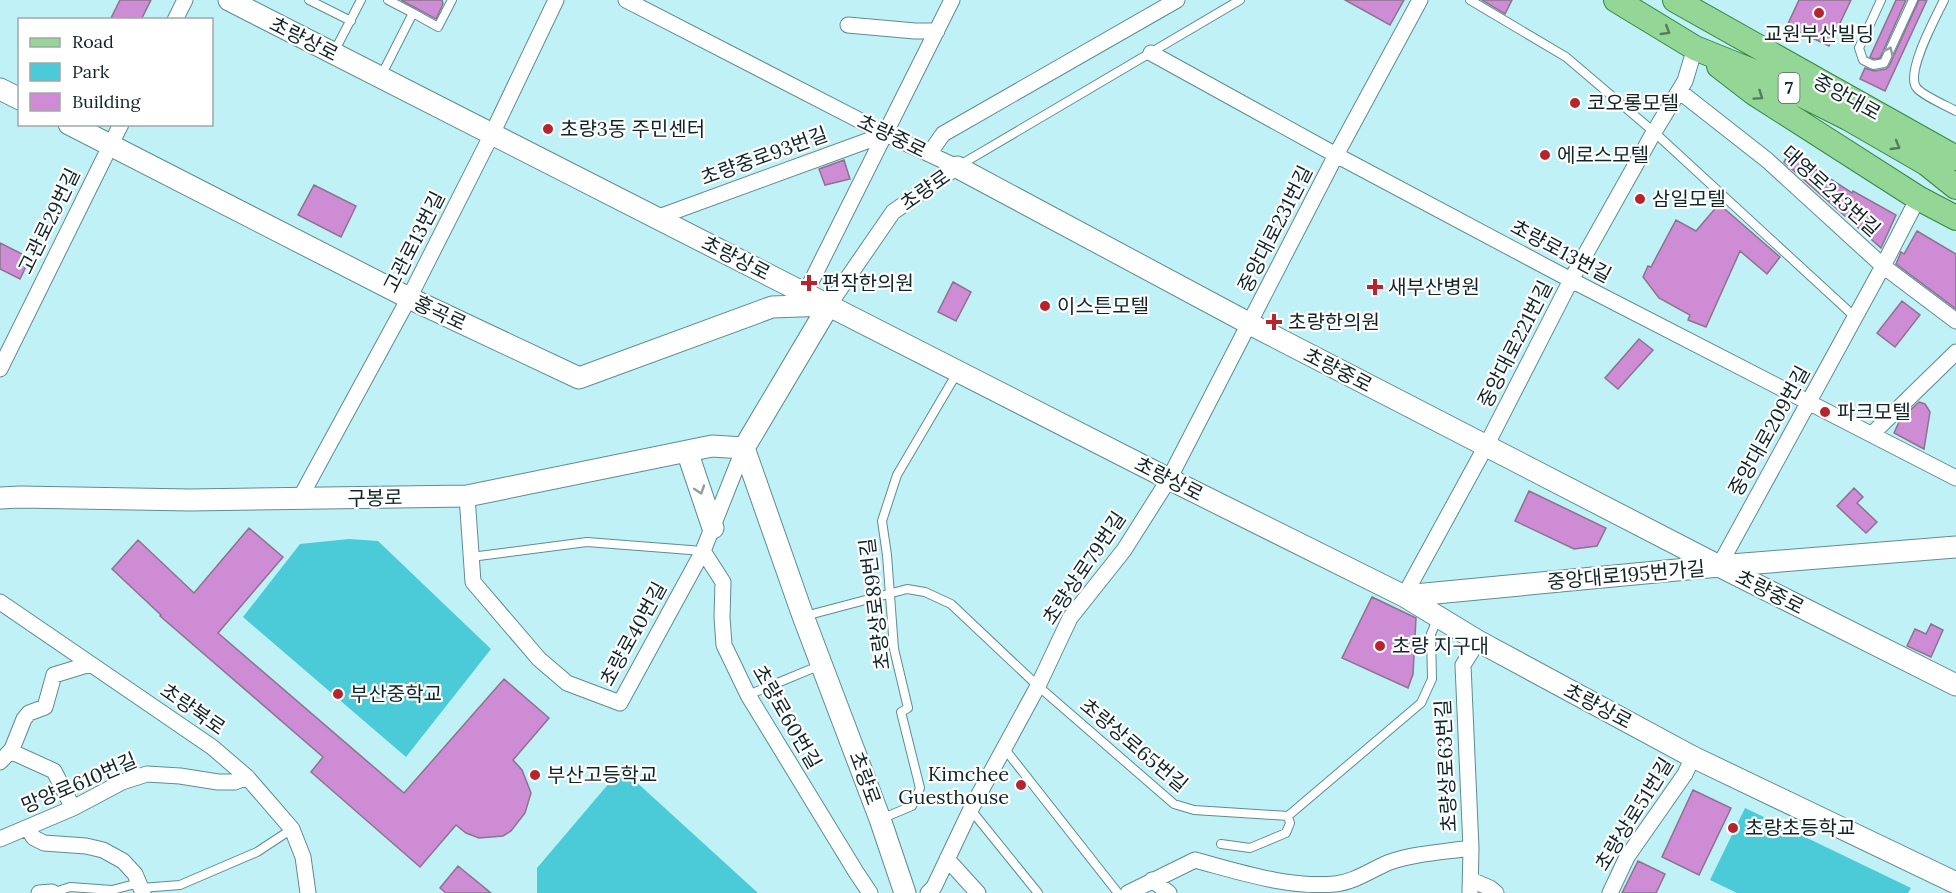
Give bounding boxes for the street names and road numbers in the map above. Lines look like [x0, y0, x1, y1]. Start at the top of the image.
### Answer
street label: 초량상로 [266, 11, 343, 66]
street label: 중앙대로 [1809, 68, 1885, 125]
road number: 7 [1778, 73, 1800, 103]
street label: 초량중로 [854, 108, 931, 163]
street label: 초량중로93번길 [697, 121, 831, 190]
street label: 대영로243번길 [1777, 140, 1886, 241]
street label: 중앙대로231번길 [1232, 161, 1317, 296]
street label: 고관로29번길 [12, 164, 85, 278]
street label: 초량로 [895, 164, 954, 216]
street label: 고관로13번길 [377, 187, 450, 297]
street label: 초량로13번길 [1507, 214, 1616, 288]
street label: 초량상로 [698, 230, 775, 285]
street label: 중앙대로221번길 [1472, 276, 1557, 411]
street label: 홍곡로 [410, 290, 471, 336]
street label: 초량중로 [1300, 342, 1377, 397]
street label: 중앙대로209번길 [1722, 361, 1815, 500]
street label: 초량상로 [1131, 451, 1208, 506]
street label: 구봉로 [347, 485, 403, 510]
street label: 초량상로79번길 [1037, 506, 1131, 629]
street label: 초량상로89번길 [854, 537, 895, 672]
street label: 중앙대로195번가길 [1546, 555, 1706, 594]
street label: 초량중로 [1732, 564, 1809, 619]
street label: 초량로40번길 [594, 577, 671, 690]
street label: 초량로60번길 [748, 660, 827, 773]
street label: 초량북로 [156, 677, 231, 740]
street label: 초량상로 [1560, 677, 1637, 734]
street label: 초량상로65번길 [1075, 692, 1193, 797]
street label: 초량상로63번길 [1430, 699, 1461, 833]
street label: 망양로610번길 [17, 747, 140, 818]
street label: 초량로 [844, 748, 887, 808]
street label: 초량상로51번길 [1589, 753, 1678, 875]

